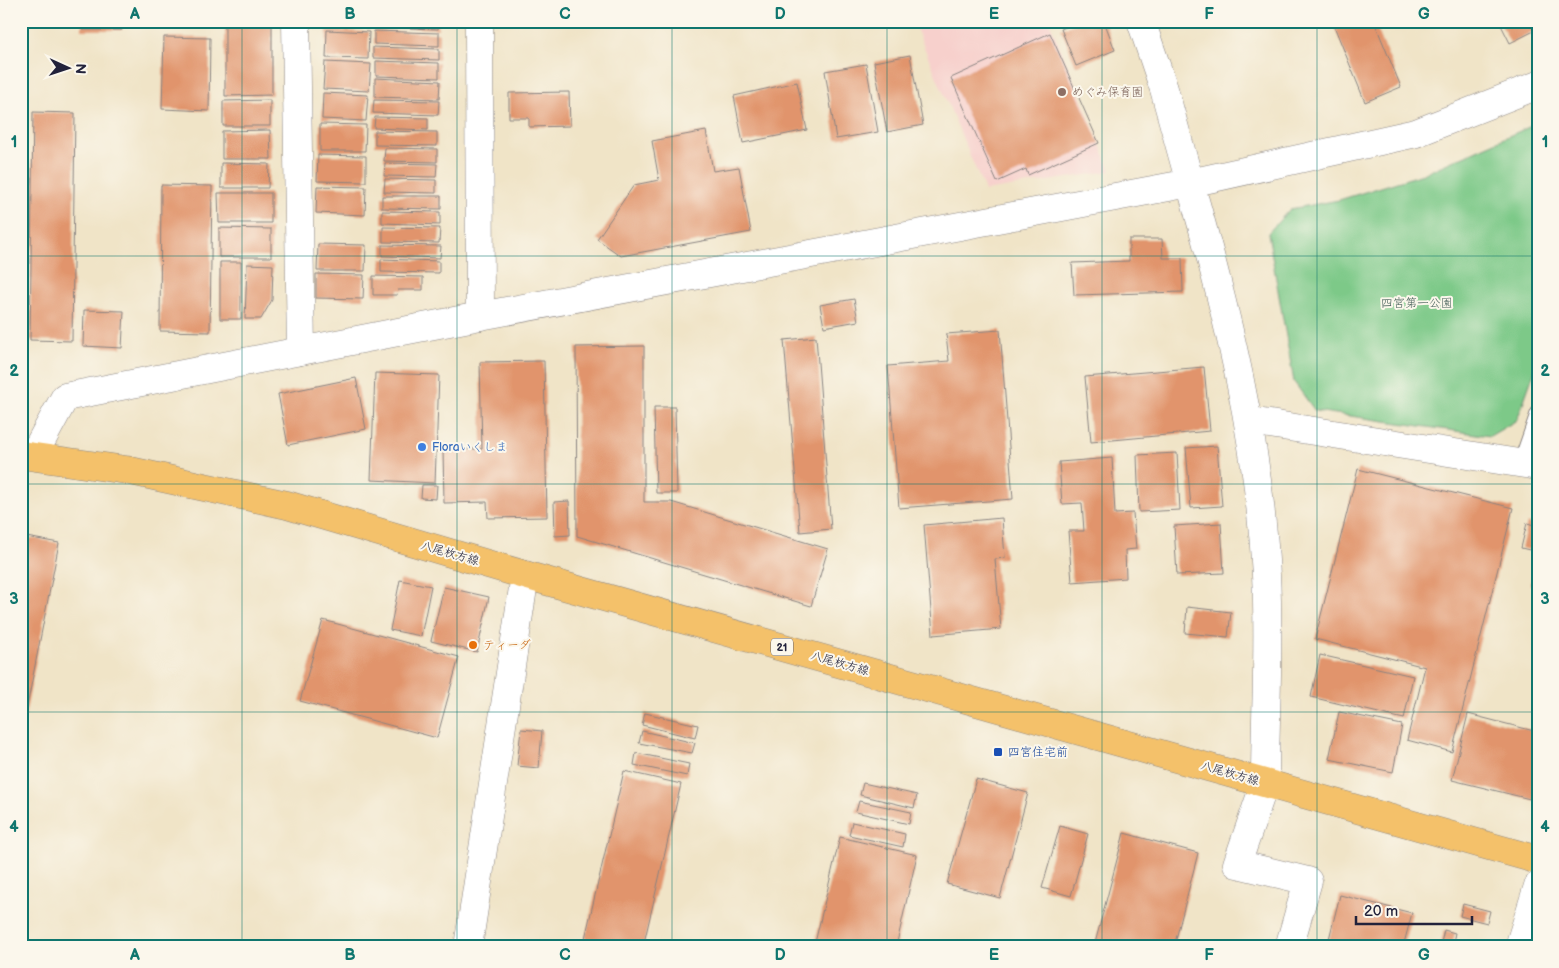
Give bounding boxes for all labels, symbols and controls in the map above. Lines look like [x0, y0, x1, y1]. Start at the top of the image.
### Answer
text: A [129, 5, 140, 24]
text: B [344, 5, 356, 24]
text: C [559, 5, 571, 24]
text: D [774, 5, 786, 24]
text: E [989, 5, 999, 24]
text: F [1204, 5, 1214, 24]
text: G [1418, 5, 1430, 24]
north arrow [42, 42, 92, 92]
text: N [72, 63, 89, 74]
place label: めぐみ保育園 [1072, 85, 1144, 100]
marker: めぐみ保育園 [1056, 86, 1068, 98]
text: 1 [11, 133, 17, 152]
text: 1 [1542, 133, 1548, 152]
park label: 四宮第一公園 [1381, 296, 1453, 311]
text: 2 [9, 362, 19, 381]
text: 2 [1540, 362, 1550, 381]
place label: Floraいくしま [432, 440, 507, 455]
marker: Floraいくしま [416, 441, 428, 453]
street label: 八尾枚方線 [419, 538, 481, 569]
text: 3 [9, 590, 19, 609]
text: 3 [1540, 590, 1550, 609]
place label: ティーダ [483, 638, 531, 653]
road number: 21 [771, 638, 793, 656]
marker: ティーダ [467, 639, 479, 651]
street label: 八尾枚方線 [809, 648, 871, 679]
place label: 四宮住宅前 [1008, 745, 1068, 760]
marker: 四宮住宅前 [992, 746, 1004, 758]
street label: 八尾枚方線 [1199, 758, 1261, 789]
text: 4 [9, 818, 19, 837]
text: 4 [1540, 818, 1550, 837]
scale bar [1356, 893, 1473, 925]
text: 20 m [1364, 902, 1398, 921]
text: A [129, 946, 140, 965]
text: B [344, 946, 356, 965]
text: C [559, 946, 571, 965]
text: D [774, 946, 786, 965]
text: E [989, 946, 999, 965]
text: F [1204, 946, 1214, 965]
text: G [1418, 946, 1430, 965]

